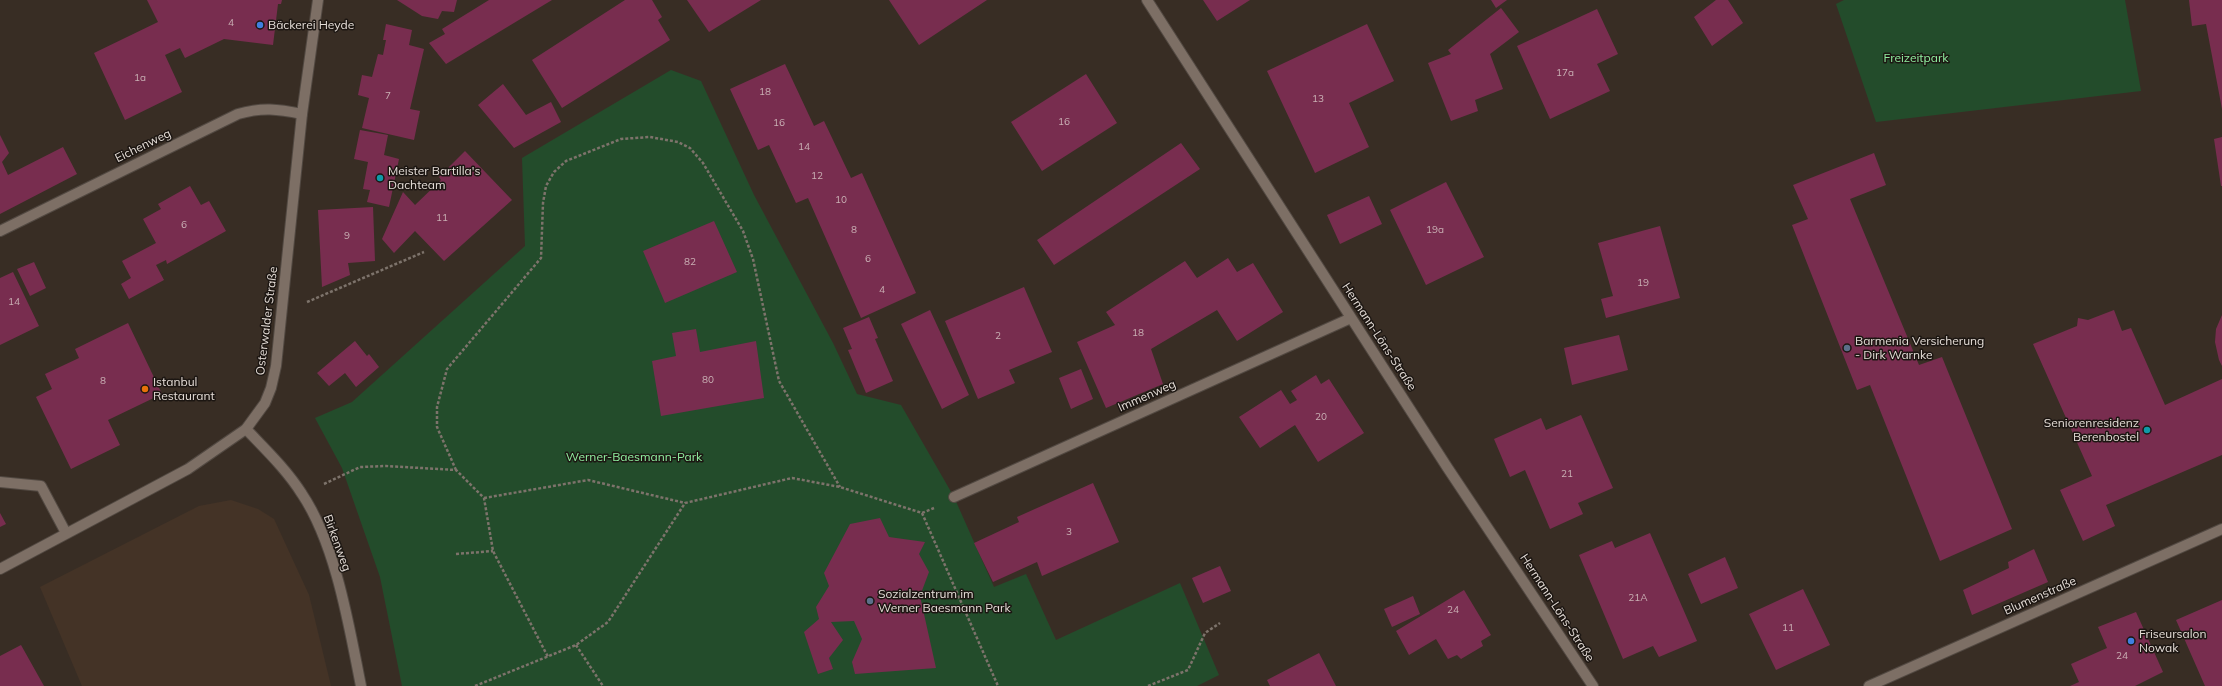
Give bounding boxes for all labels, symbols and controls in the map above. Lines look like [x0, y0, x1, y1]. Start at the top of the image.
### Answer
house number: 4 [228, 17, 234, 29]
place label: Bäckerei Heyde [268, 18, 354, 32]
marker: Bäckerei Heyde [255, 20, 265, 30]
park label: Freizeitpark [1884, 51, 1948, 65]
house number: 17a [1556, 67, 1574, 79]
house number: 1a [134, 72, 146, 84]
house number: 18 [759, 86, 771, 98]
house number: 7 [385, 90, 391, 102]
house number: 13 [1312, 93, 1324, 105]
house number: 16 [1058, 116, 1070, 128]
house number: 16 [773, 117, 785, 129]
street label: Eichenweg [113, 126, 173, 166]
house number: 14 [798, 141, 810, 153]
place label: Meister Bartilla's Dachteam [388, 164, 480, 192]
house number: 12 [811, 170, 823, 182]
marker: Meister Bartilla's Dachteam [375, 173, 385, 183]
house number: 10 [835, 194, 847, 206]
house number: 11 [436, 212, 448, 224]
house number: 6 [181, 219, 187, 231]
house number: 8 [851, 224, 857, 236]
house number: 19a [1426, 224, 1444, 236]
house number: 9 [344, 230, 350, 242]
house number: 6 [865, 253, 871, 265]
house number: 82 [684, 256, 696, 268]
street label: Osterwalder Straße [253, 266, 281, 376]
house number: 19 [1637, 277, 1649, 289]
street label: Hermann-Löns-Straße [1339, 280, 1419, 394]
house number: 4 [879, 284, 885, 296]
house number: 14 [8, 296, 20, 308]
house number: 18 [1132, 327, 1144, 339]
house number: 2 [995, 330, 1001, 342]
place label: Barmenia Versicherung - Dirk Warnke [1855, 334, 1984, 362]
marker: Barmenia Versicherung - Dirk Warnke [1842, 343, 1852, 353]
house number: 80 [702, 374, 714, 386]
house number: 8 [100, 375, 106, 387]
place label: Istanbul Restaurant [153, 375, 215, 403]
street label: Immenweg [1116, 377, 1178, 415]
marker: Istanbul Restaurant [140, 384, 150, 394]
house number: 20 [1315, 411, 1327, 423]
place label: Seniorenresidenz Berenbostel [2044, 416, 2139, 444]
marker: Seniorenresidenz Berenbostel [2142, 425, 2152, 435]
park label: Werner-Baesmann-Park [566, 450, 702, 464]
house number: 21 [1561, 468, 1573, 480]
street label: Birkenweg [320, 513, 354, 573]
house number: 3 [1066, 526, 1072, 538]
street label: Hermann-Löns-Straße [1517, 551, 1597, 665]
street label: Blumenstraße [2002, 574, 2078, 618]
place label: Sozialzentrum im Werner Baesmann Park [878, 587, 1011, 615]
house number: 21A [1628, 592, 1648, 604]
marker: Sozialzentrum im Werner Baesmann Park [865, 596, 875, 606]
house number: 24 [1447, 604, 1459, 616]
house number: 11 [1782, 622, 1794, 634]
place label: Friseursalon Nowak [2139, 627, 2206, 655]
marker: Friseursalon Nowak [2126, 636, 2136, 646]
house number: 24 [2116, 650, 2128, 662]

